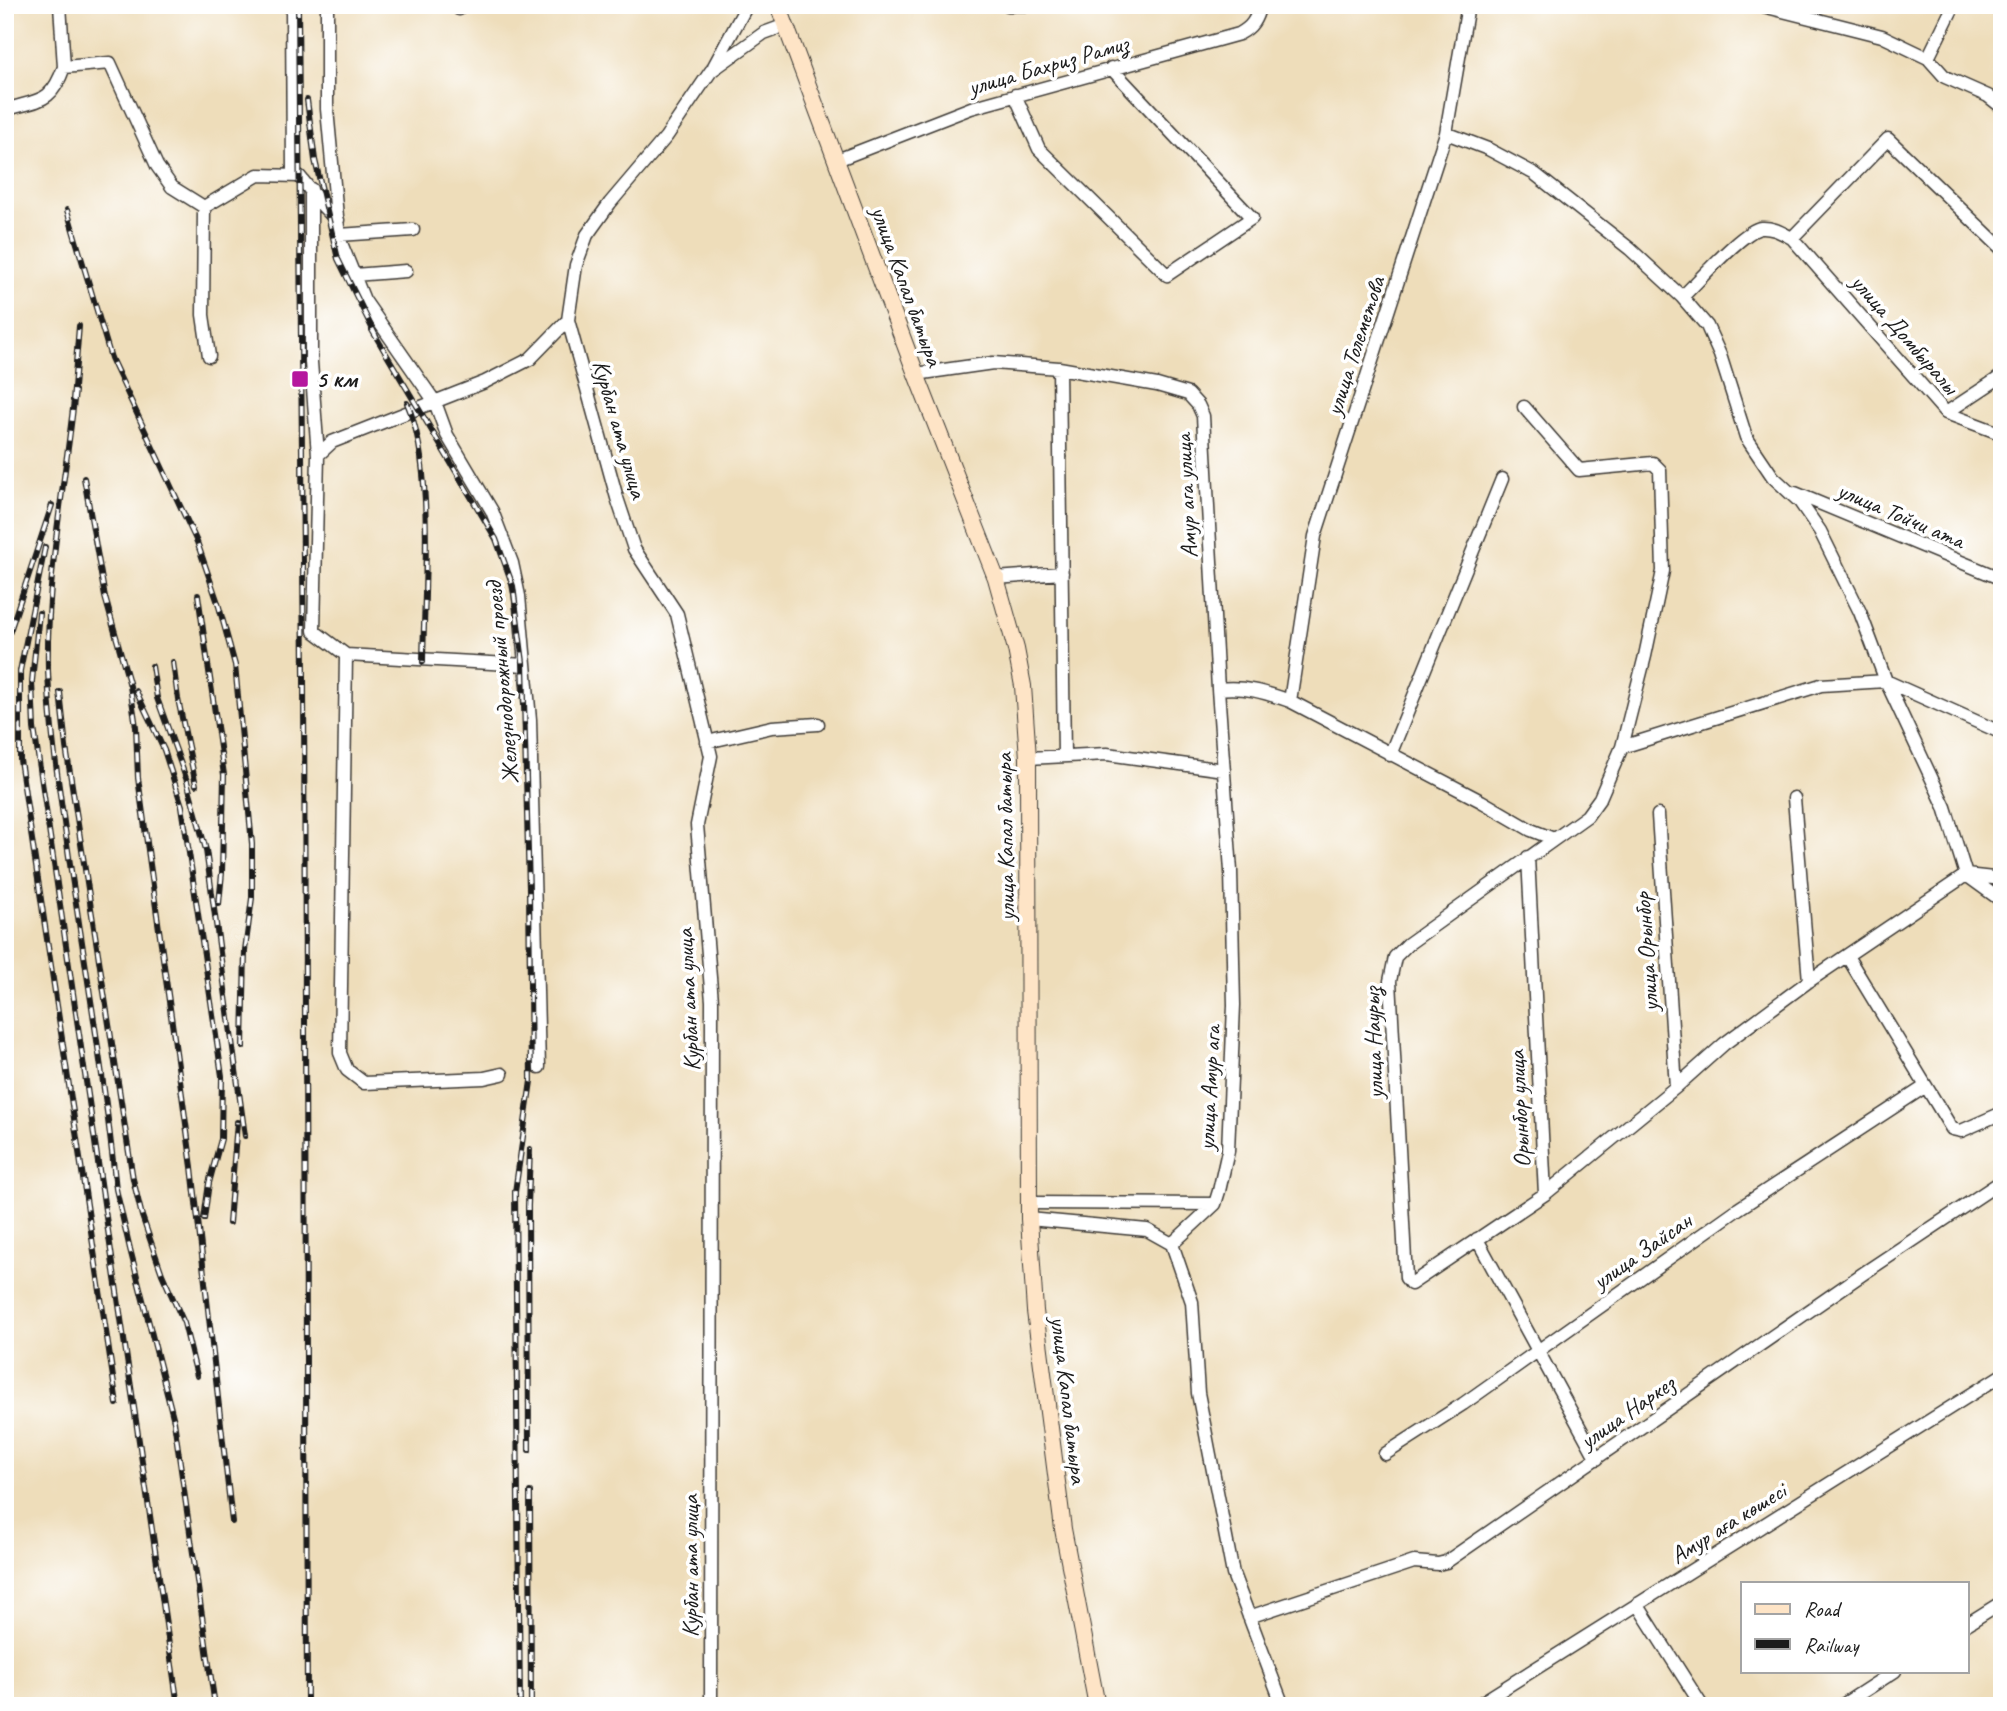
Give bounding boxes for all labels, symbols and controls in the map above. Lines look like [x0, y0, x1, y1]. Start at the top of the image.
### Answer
street label: улица Бахриз Рамиз [963, 27, 1134, 104]
street label: улица Капал батыра [863, 200, 950, 372]
street label: улица Домбыралы [1843, 266, 1967, 402]
street label: улица Толеметова [1318, 271, 1392, 421]
street label: Курбан ата улица [586, 356, 654, 503]
place label: 5 км [316, 364, 359, 394]
marker: 5 км [290, 369, 310, 389]
street label: Амур ага улица [1168, 431, 1204, 559]
street label: улица Тойчи ата [1831, 474, 1971, 556]
street label: Железнодорожный проезд [478, 578, 526, 785]
street label: улица Капал батыра [989, 751, 1022, 923]
street label: улица Орынбор [1627, 889, 1665, 1015]
street label: Курбан ата улица [669, 926, 707, 1072]
street label: улица Наурыз [1356, 984, 1391, 1101]
street label: улица Амур ага [1191, 1023, 1227, 1153]
street label: Орынбор улица [1501, 1048, 1537, 1168]
street label: улица Зайсан [1585, 1205, 1698, 1297]
street label: улица Капал батыра [1044, 1313, 1094, 1487]
street label: улица Наркез [1572, 1368, 1682, 1457]
street label: Амур аға көшесі [1664, 1474, 1794, 1570]
street label: Курбан ата улица [675, 1493, 705, 1637]
legend [1741, 1582, 1968, 1672]
text: Road [1804, 1596, 1843, 1622]
text: Railway [1804, 1632, 1860, 1658]

